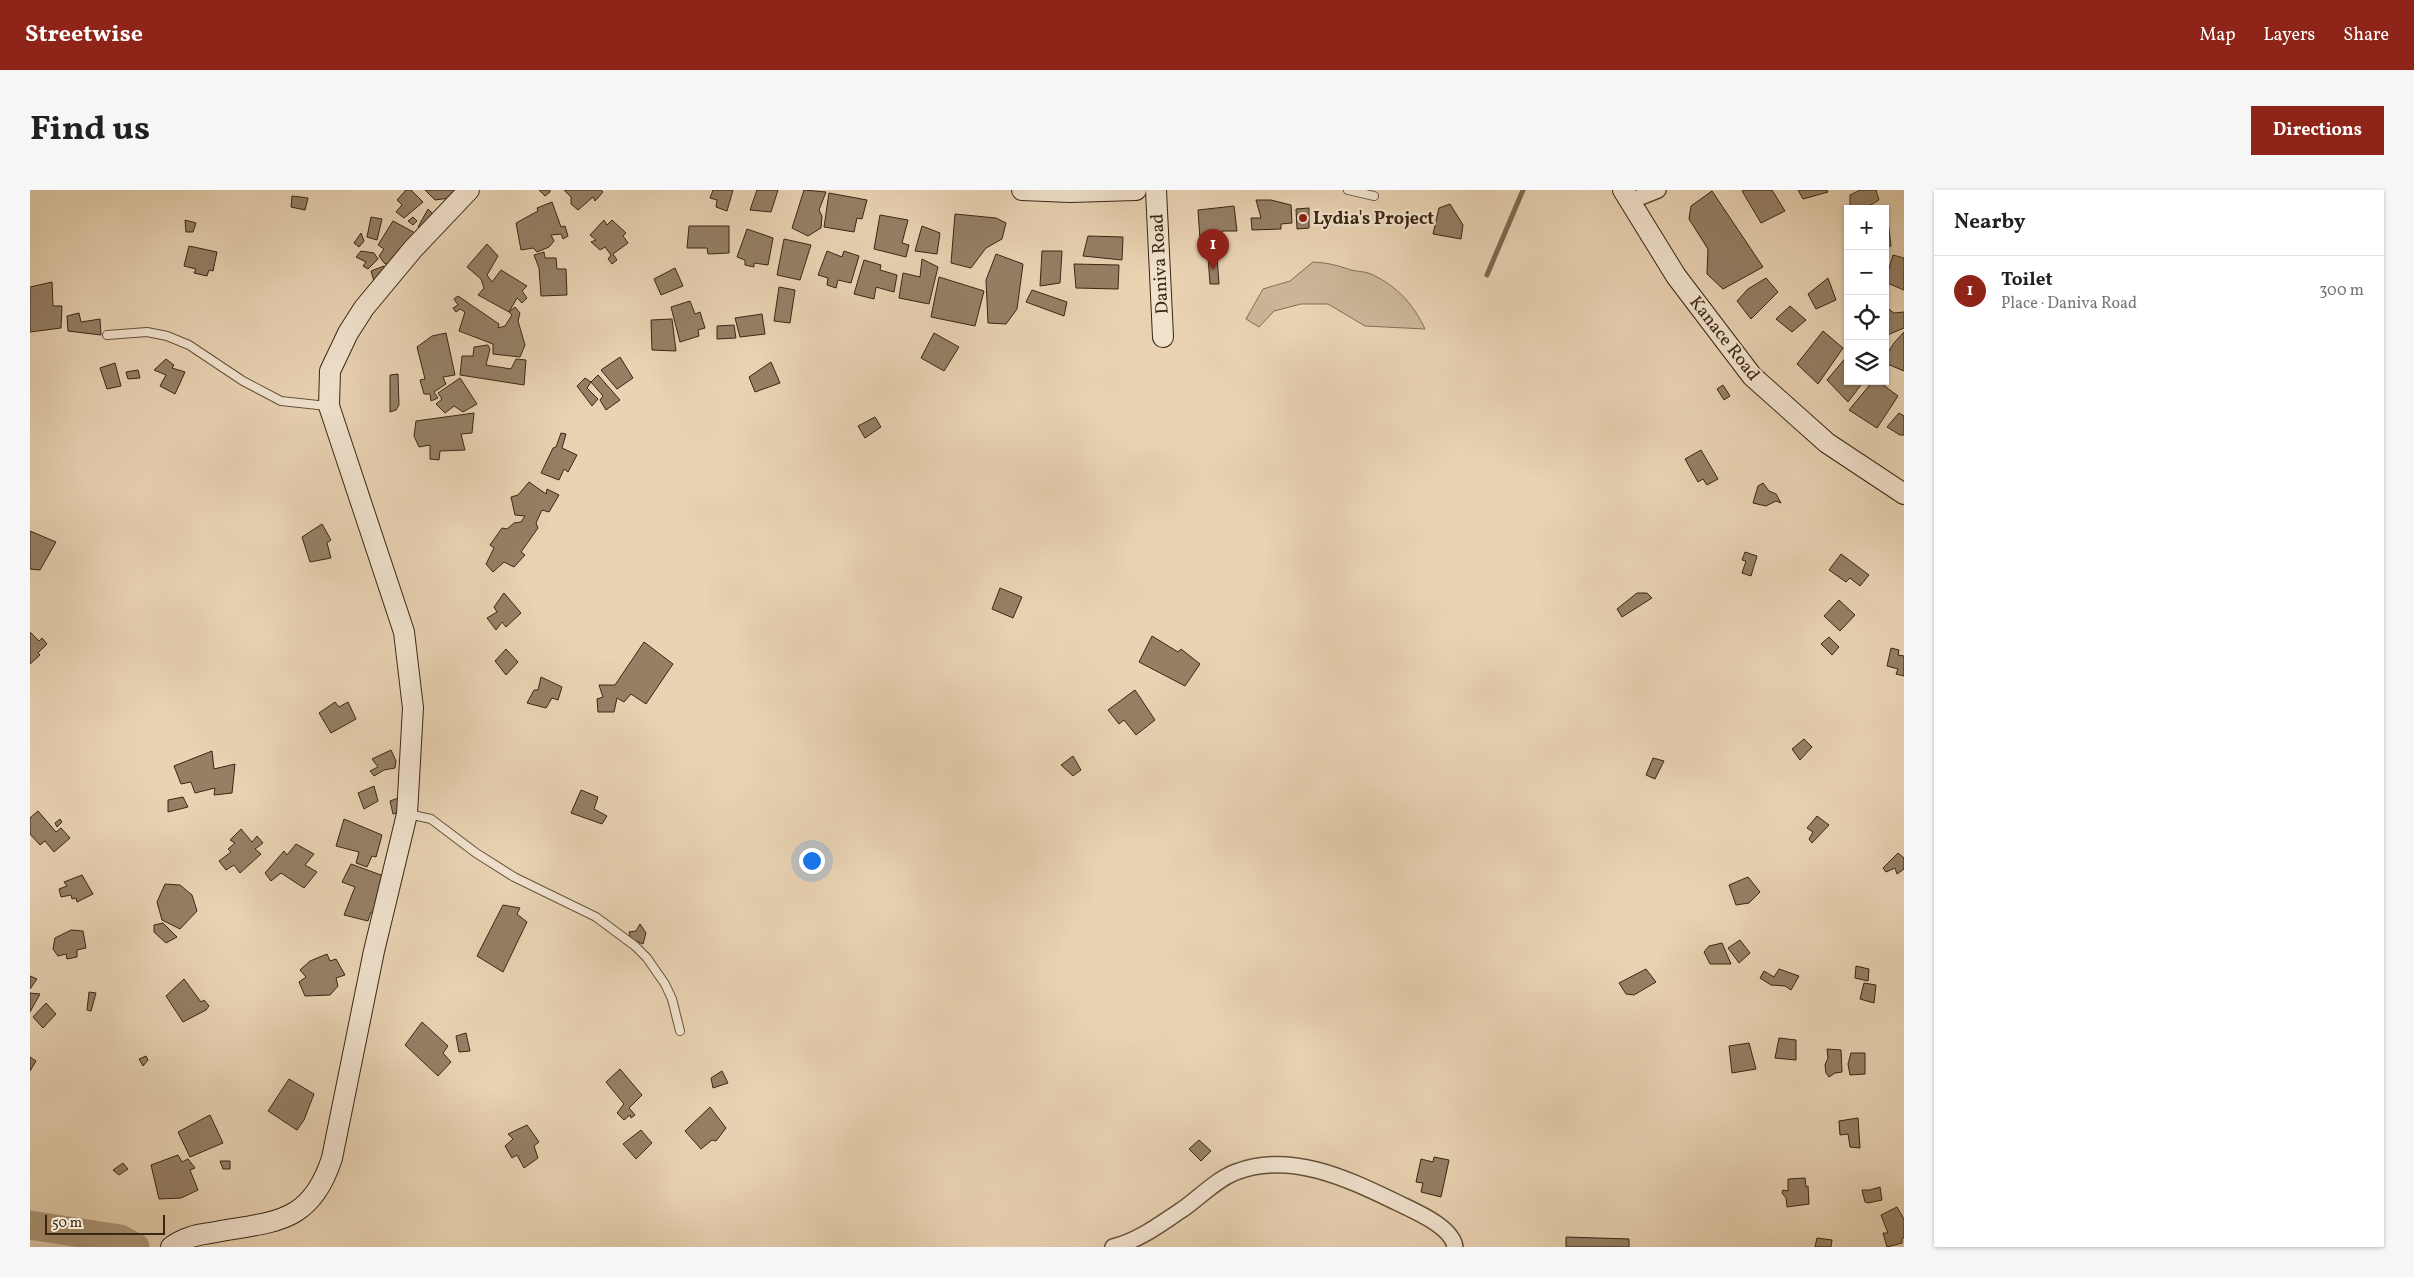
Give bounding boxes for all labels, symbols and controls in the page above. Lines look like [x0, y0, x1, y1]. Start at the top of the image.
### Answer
text: Streetwise [25, 18, 143, 52]
text: Map [2199, 23, 2235, 48]
text: Layers [2263, 23, 2315, 48]
text: Share [2343, 23, 2389, 48]
text: Find us [30, 106, 150, 154]
button: Directions [2251, 106, 2384, 155]
map controls [1844, 205, 1889, 385]
button: + [1844, 205, 1889, 250]
place label: Lydia's Project [1313, 207, 1434, 232]
text: Nearby [1954, 208, 2025, 237]
marker: Lydia's Project [1297, 212, 1309, 224]
street label: Daniva Road [1145, 213, 1176, 315]
pin: 1 [1197, 229, 1229, 270]
button: − [1844, 250, 1889, 295]
text: Toilet [2001, 267, 2053, 293]
text: 1 [1967, 280, 1973, 302]
text: 300 m [2319, 280, 2364, 302]
street label: Kanace Road [1683, 291, 1765, 387]
text: Place · Daniva Road [2001, 293, 2137, 315]
button: locate [1844, 295, 1889, 340]
button: layers [1844, 340, 1889, 385]
your location [799, 848, 825, 874]
scale bar [45, 1212, 165, 1235]
text: 50 m [52, 1214, 82, 1233]

